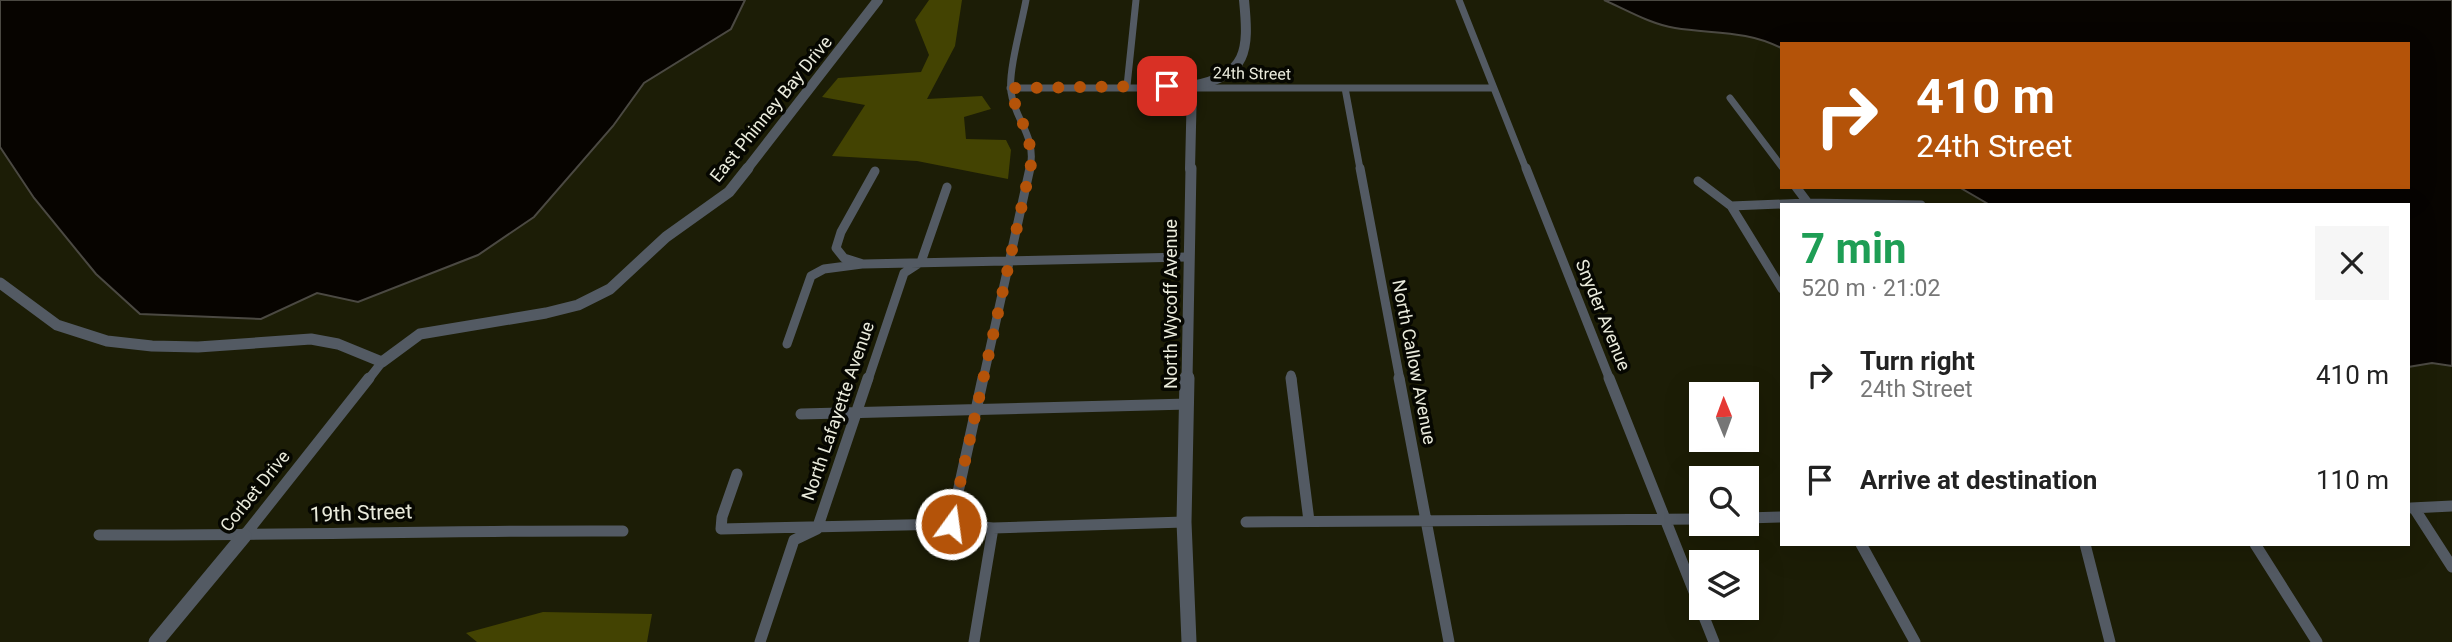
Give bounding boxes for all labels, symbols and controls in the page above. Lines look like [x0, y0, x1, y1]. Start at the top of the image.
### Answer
street label: East Phinney Bay Drive [705, 31, 836, 186]
pin [1137, 56, 1197, 116]
street label: 24th Street [1213, 63, 1291, 84]
icon: arrive [1148, 67, 1186, 105]
text: 410 m [1916, 68, 2055, 125]
icon: right [1801, 70, 1892, 161]
text: 24th Street [1916, 127, 2072, 165]
street label: North Wycoff Avenue [1160, 219, 1181, 389]
text: 7 min [1801, 224, 1907, 273]
button: close [2315, 226, 2389, 300]
street label: Snyder Avenue [1572, 256, 1635, 374]
text: 520 m · 21:02 [1801, 275, 1940, 302]
street label: North Callow Avenue [1388, 278, 1441, 446]
street label: North Lafayette Avenue [797, 319, 878, 503]
text: Turn right [1860, 346, 1975, 376]
icon: right [1801, 356, 1839, 394]
text: 410 m [2316, 360, 2389, 390]
text: 24th Street [1860, 376, 1972, 403]
north arrow [1689, 382, 1759, 452]
map controls [1689, 382, 1759, 620]
street label: Corbet Drive [215, 446, 294, 536]
icon: arrive [1801, 461, 1839, 499]
text: Arrive at destination [1860, 465, 2097, 495]
text: 110 m [2316, 465, 2389, 495]
button: search [1689, 466, 1759, 536]
position arrow [914, 487, 988, 561]
street label: 19th Street [309, 499, 413, 527]
button: layers [1689, 550, 1759, 620]

